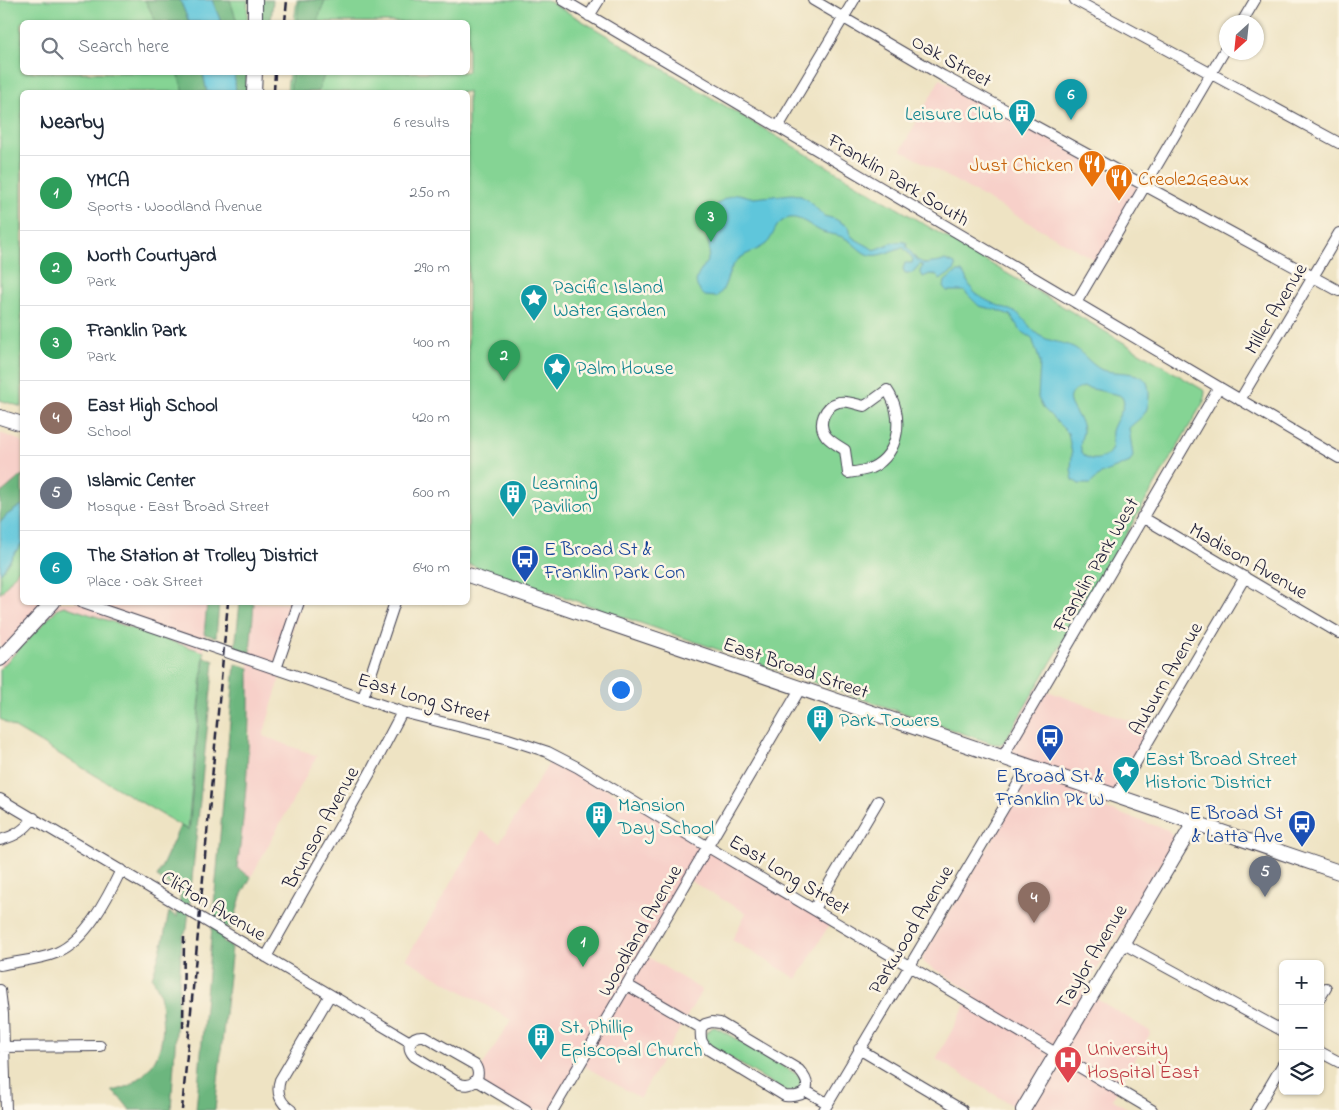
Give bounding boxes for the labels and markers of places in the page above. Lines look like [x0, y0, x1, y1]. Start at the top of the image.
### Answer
pin: 6 [1055, 79, 1087, 120]
building icon: Leisure Club [1007, 98, 1037, 137]
place label: Leisure Club [905, 101, 1003, 130]
restaurant icon: Just Chicken [1077, 149, 1107, 188]
place label: Just Chicken [969, 152, 1073, 181]
restaurant icon: Creole2Geaux [1104, 163, 1134, 202]
place label: Creole2Geaux [1138, 166, 1249, 195]
pin: 3 [695, 201, 727, 242]
place label: Pacific Island Water Garden [553, 274, 666, 326]
place icon: Pacific Island Water Garden [519, 283, 549, 322]
pin: 2 [488, 340, 520, 381]
place icon: Palm House [542, 352, 572, 391]
place label: Palm House [576, 355, 674, 384]
place label: Learning Pavilion [532, 470, 598, 522]
building icon: Learning Pavilion [498, 479, 528, 518]
place label: E Broad St & Franklin Park Con [543, 536, 685, 588]
bus stop icon: E Broad St & Franklin Park Con [510, 544, 540, 583]
building icon: Park Towers [805, 704, 835, 743]
place label: Park Towers [839, 707, 940, 736]
bus stop icon: E Broad St & Franklin Pk W [1035, 723, 1065, 762]
place label: East Broad Street Historic District [1145, 746, 1298, 798]
place icon: East Broad Street Historic District [1111, 755, 1141, 794]
place label: E Broad St & Franklin Pk W [995, 763, 1104, 815]
place label: Mansion Day School [617, 792, 714, 844]
building icon: Mansion Day School [584, 800, 614, 839]
place label: E Broad St & Latta Ave [1189, 800, 1283, 852]
bus stop icon: E Broad St & Latta Ave [1287, 809, 1317, 848]
pin: 5 [1249, 856, 1281, 897]
pin: 4 [1018, 882, 1050, 923]
pin: 1 [567, 926, 599, 967]
place label: St. Phillip Episcopal Church [560, 1014, 703, 1066]
building icon: St. Phillip Episcopal Church [526, 1022, 556, 1061]
place label: University Hospital East [1087, 1036, 1200, 1088]
hospital icon: University Hospital East [1053, 1045, 1083, 1084]

